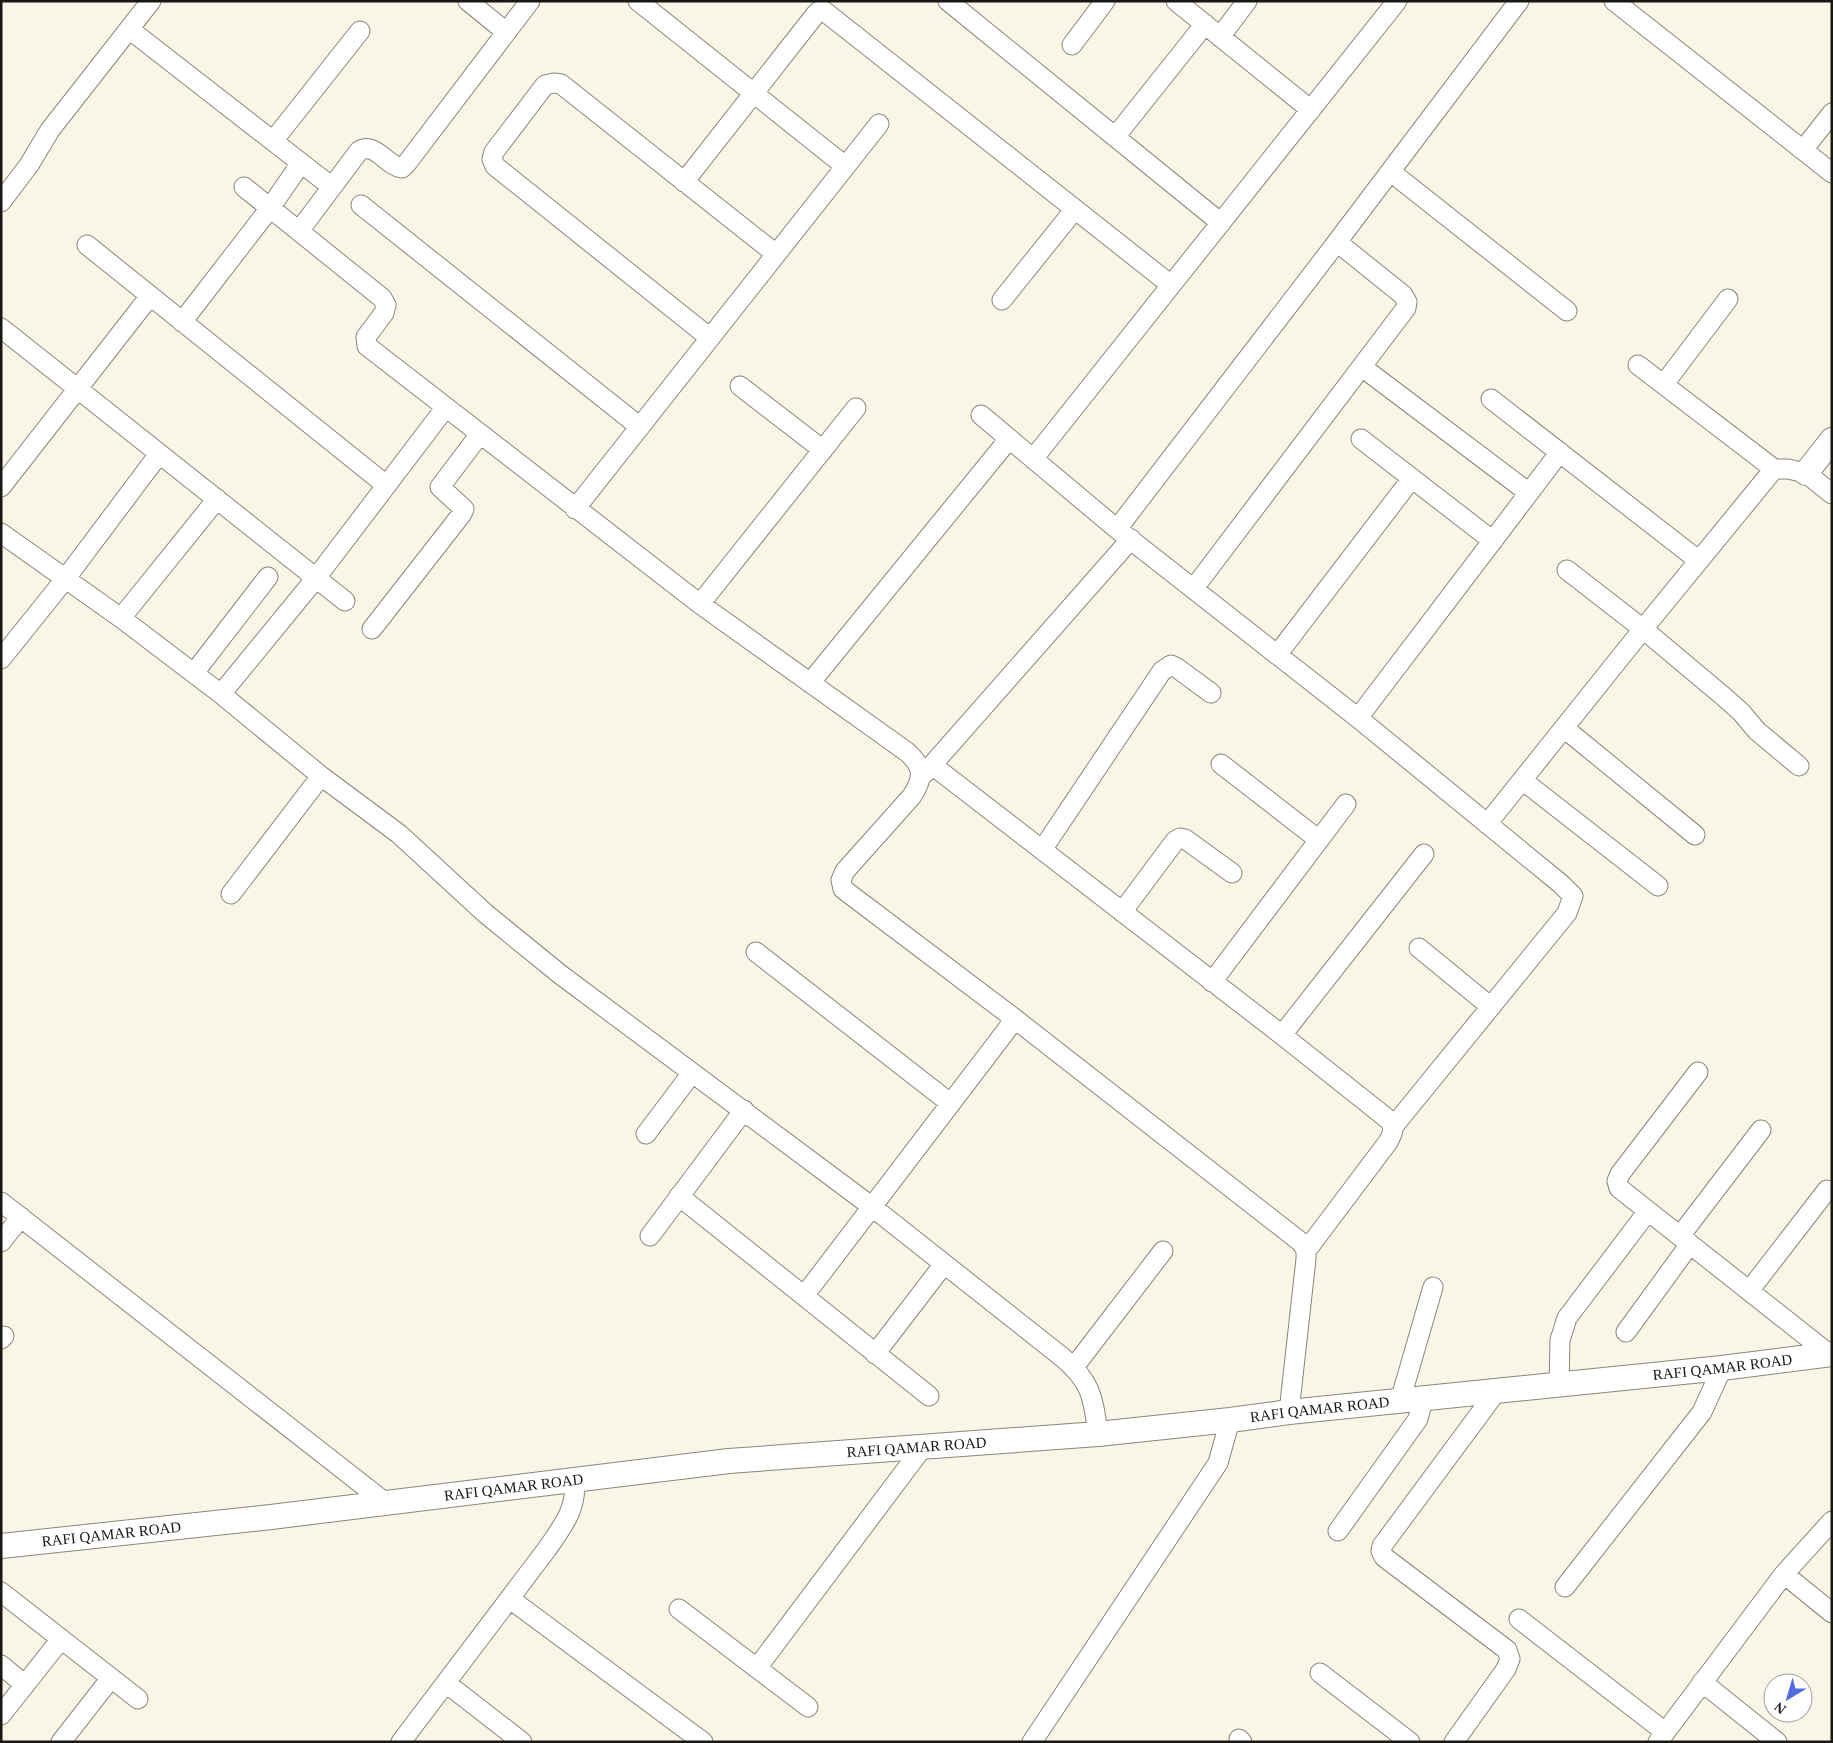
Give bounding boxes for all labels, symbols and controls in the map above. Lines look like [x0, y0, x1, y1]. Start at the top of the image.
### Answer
street label: RAFI QAMAR ROAD [1652, 1351, 1793, 1383]
street label: RAFI QAMAR ROAD [1249, 1394, 1390, 1425]
street label: RAFI QAMAR ROAD [846, 1434, 987, 1460]
street label: RAFI QAMAR ROAD [443, 1471, 584, 1504]
street label: RAFI QAMAR ROAD [41, 1519, 182, 1550]
north arrow [1763, 1673, 1813, 1723]
text: N [1772, 1699, 1789, 1717]

